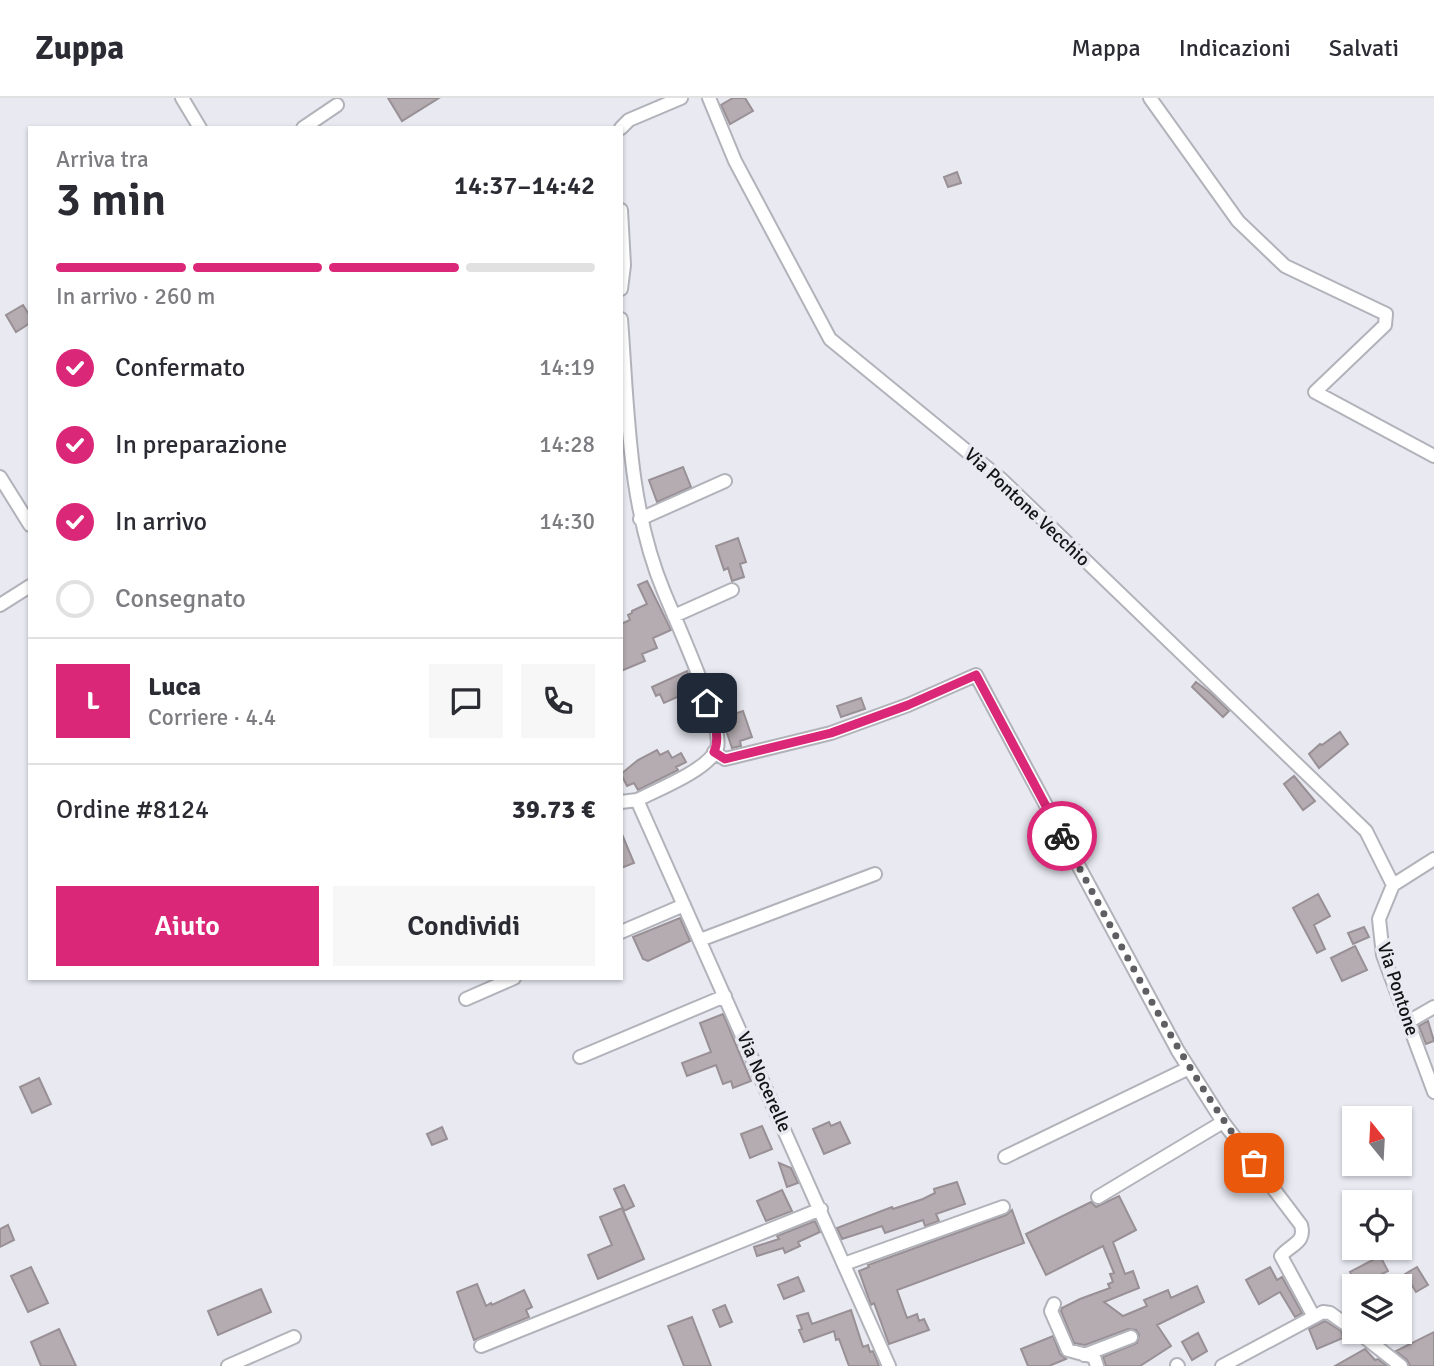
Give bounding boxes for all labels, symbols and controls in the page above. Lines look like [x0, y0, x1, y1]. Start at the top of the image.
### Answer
text: Zuppa [35, 28, 124, 69]
text: Mappa [1072, 33, 1141, 63]
text: Indicazioni [1179, 33, 1291, 63]
text: Salvati [1329, 33, 1399, 63]
text: Arriva tra [56, 145, 149, 174]
text: 14:37–14:42 [454, 170, 595, 202]
text: 3 min [56, 172, 166, 228]
text: In arrivo · 260 m [56, 282, 215, 311]
icon: check [56, 349, 94, 387]
text: Confermato [115, 352, 245, 384]
text: 14:19 [539, 353, 595, 382]
icon: check [56, 426, 94, 464]
text: In preparazione [115, 429, 287, 461]
text: 14:28 [539, 430, 595, 459]
street label: Via Pontone Vecchio [959, 442, 1095, 572]
icon: check [56, 503, 94, 541]
text: In arrivo [115, 506, 207, 538]
text: 14:30 [539, 507, 595, 536]
text: Consegnato [115, 583, 246, 615]
button: chat [429, 664, 503, 738]
button: phone [521, 664, 595, 738]
text: Luca [148, 671, 201, 703]
pin [677, 673, 737, 733]
icon: home [688, 684, 726, 722]
text: L [86, 685, 100, 717]
text: Corriere · 4.4 [148, 703, 276, 732]
text: Ordine #8124 [56, 794, 209, 826]
text: 39.73 € [512, 794, 595, 826]
courier [1027, 801, 1097, 871]
icon: bike [1043, 817, 1081, 855]
button: Aiuto [56, 886, 319, 966]
button: Condividi [333, 886, 595, 966]
street label: Via Pontone [1372, 939, 1424, 1039]
street label: Via Nocerelle [731, 1028, 797, 1136]
north arrow [1342, 1106, 1412, 1176]
map controls [1342, 1106, 1412, 1344]
pin [1224, 1133, 1284, 1193]
icon: bag [1235, 1144, 1273, 1182]
button: locate [1342, 1190, 1412, 1260]
button: layers [1342, 1274, 1412, 1344]

